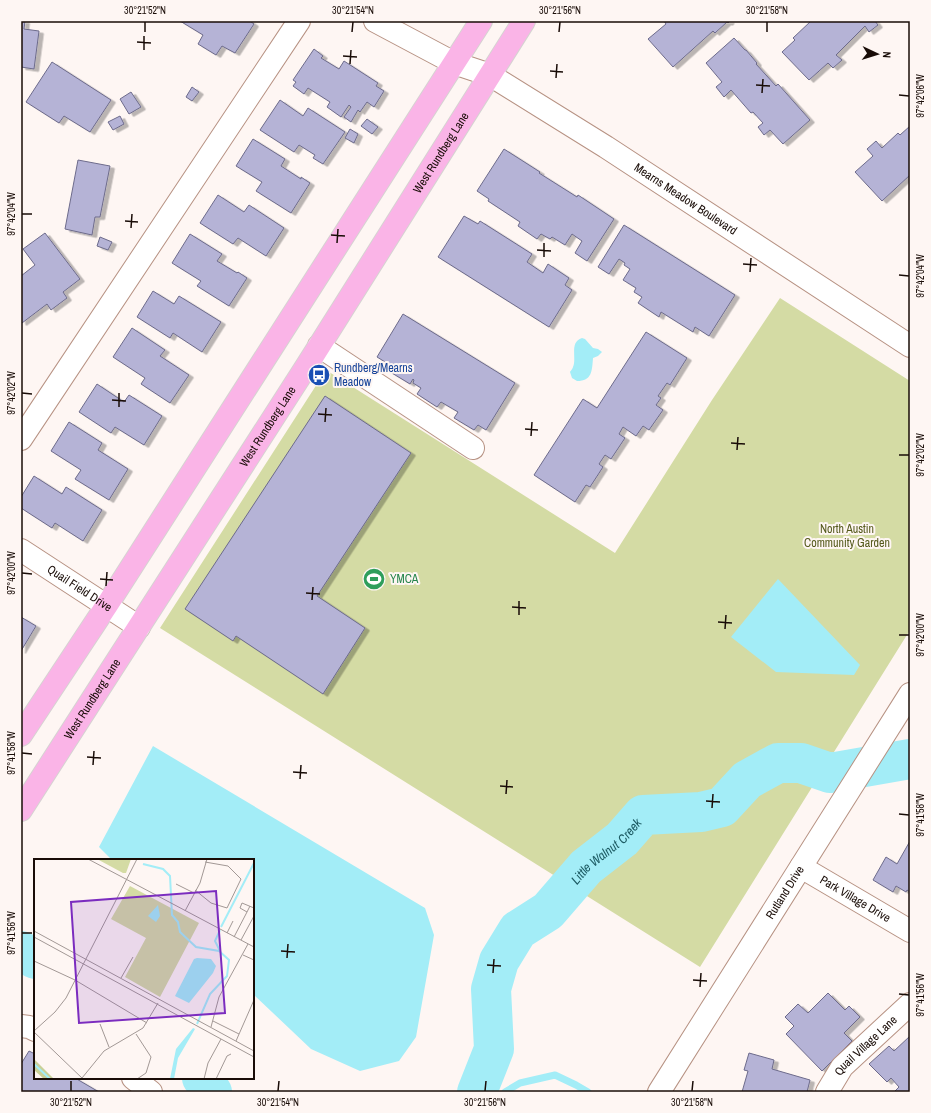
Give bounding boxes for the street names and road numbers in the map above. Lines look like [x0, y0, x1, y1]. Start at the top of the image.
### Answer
street label: West Rundberg Lane [409, 109, 473, 196]
street label: Mearns Meadow Boulevard [631, 160, 740, 239]
street label: West Rundberg Lane [236, 383, 300, 470]
street label: Quail Field Drive [44, 561, 115, 615]
street label: West Rundberg Lane [61, 656, 124, 742]
street label: Rutland Drive [762, 863, 808, 922]
street label: Park Village Drive [817, 872, 894, 926]
street label: Quail Village Lane [831, 1012, 901, 1079]

